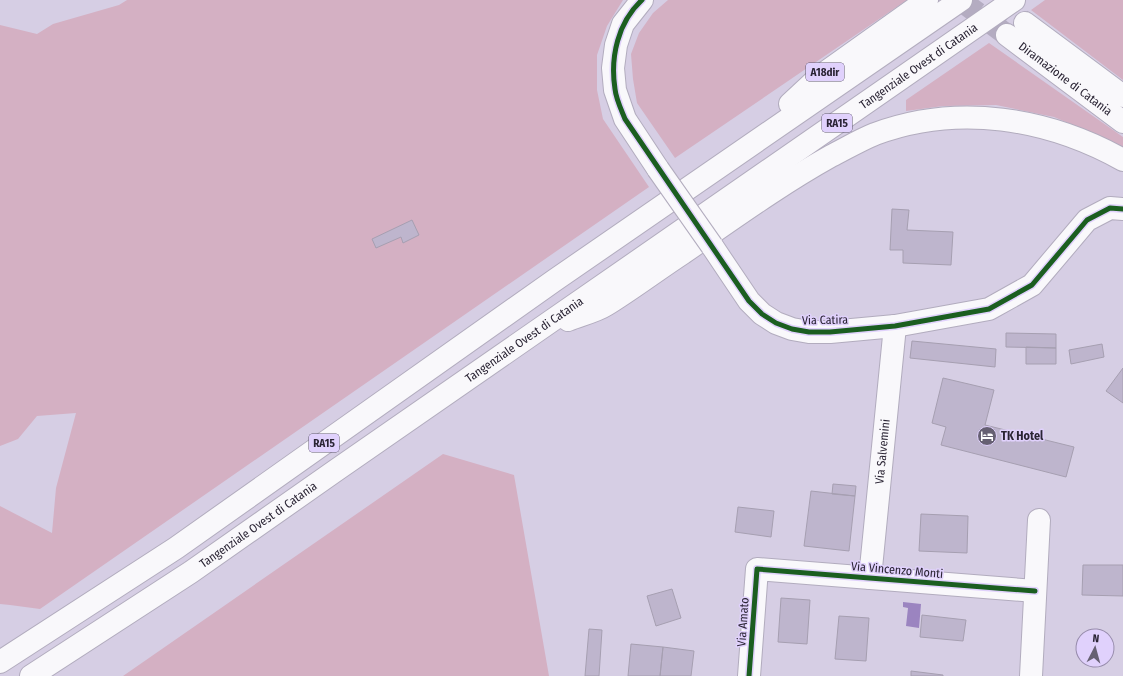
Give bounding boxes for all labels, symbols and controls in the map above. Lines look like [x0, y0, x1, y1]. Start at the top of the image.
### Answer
street label: Tangenziale Ovest di Catania [857, 20, 980, 112]
street label: Diramazione di Catania [1016, 39, 1115, 118]
road number: A18dir [806, 63, 844, 81]
road number: RA15 [822, 114, 852, 132]
street label: Tangenziale Ovest di Catania [463, 294, 586, 385]
street label: Via Catira [802, 313, 848, 327]
street label: Via Salvemini [872, 418, 893, 485]
hotel icon: TK Hotel [976, 425, 998, 447]
place label: TK Hotel [1001, 429, 1044, 443]
road number: RA15 [309, 434, 339, 452]
street label: Tangenziale Ovest di Catania [197, 479, 320, 571]
street label: Via Vincenzo Monti [850, 559, 944, 581]
street label: Via Amato [734, 597, 752, 647]
north arrow [1075, 628, 1115, 668]
text: N [1092, 632, 1100, 645]

